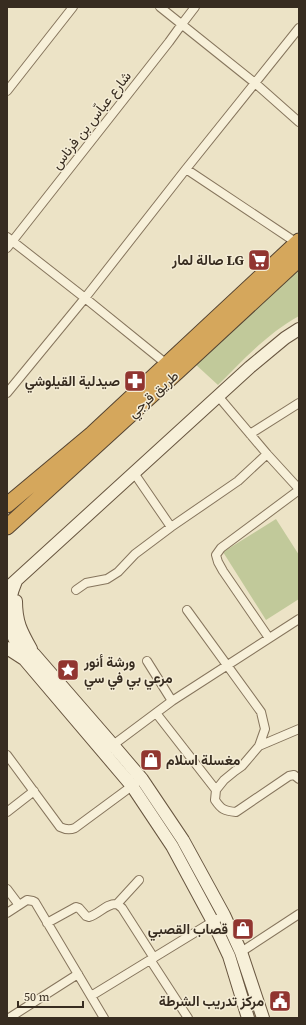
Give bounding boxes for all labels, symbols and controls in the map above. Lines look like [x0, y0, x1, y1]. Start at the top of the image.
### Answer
street label: شارع عباّس بن فرناس [46, 67, 136, 174]
supermarket icon: صالة لمار LG [246, 247, 272, 273]
place label: صالة لمار LG [171, 250, 245, 270]
street label: طريق قرجي [123, 366, 184, 424]
pharmacy icon: صيدلية القيلوشي [122, 368, 148, 394]
place label: صيدلية القيلوشي [25, 371, 120, 393]
place label: ورشة أنور مرعي بي في سي [83, 652, 173, 690]
place icon: ورشة أنور مرعي بي في سي [55, 657, 81, 683]
shop icon: مغسلة اسلام [138, 747, 164, 773]
place label: مغسلة اسلام [166, 750, 241, 770]
shop icon: قصاب القصبي [230, 916, 256, 942]
place label: قصاب القصبي [148, 919, 228, 941]
scale bar [18, 983, 83, 1009]
public building icon: مركز تدريب الشرطة [267, 988, 293, 1014]
text: 50 m [24, 989, 50, 1005]
place label: مركز تدريب الشرطة [159, 991, 264, 1011]

